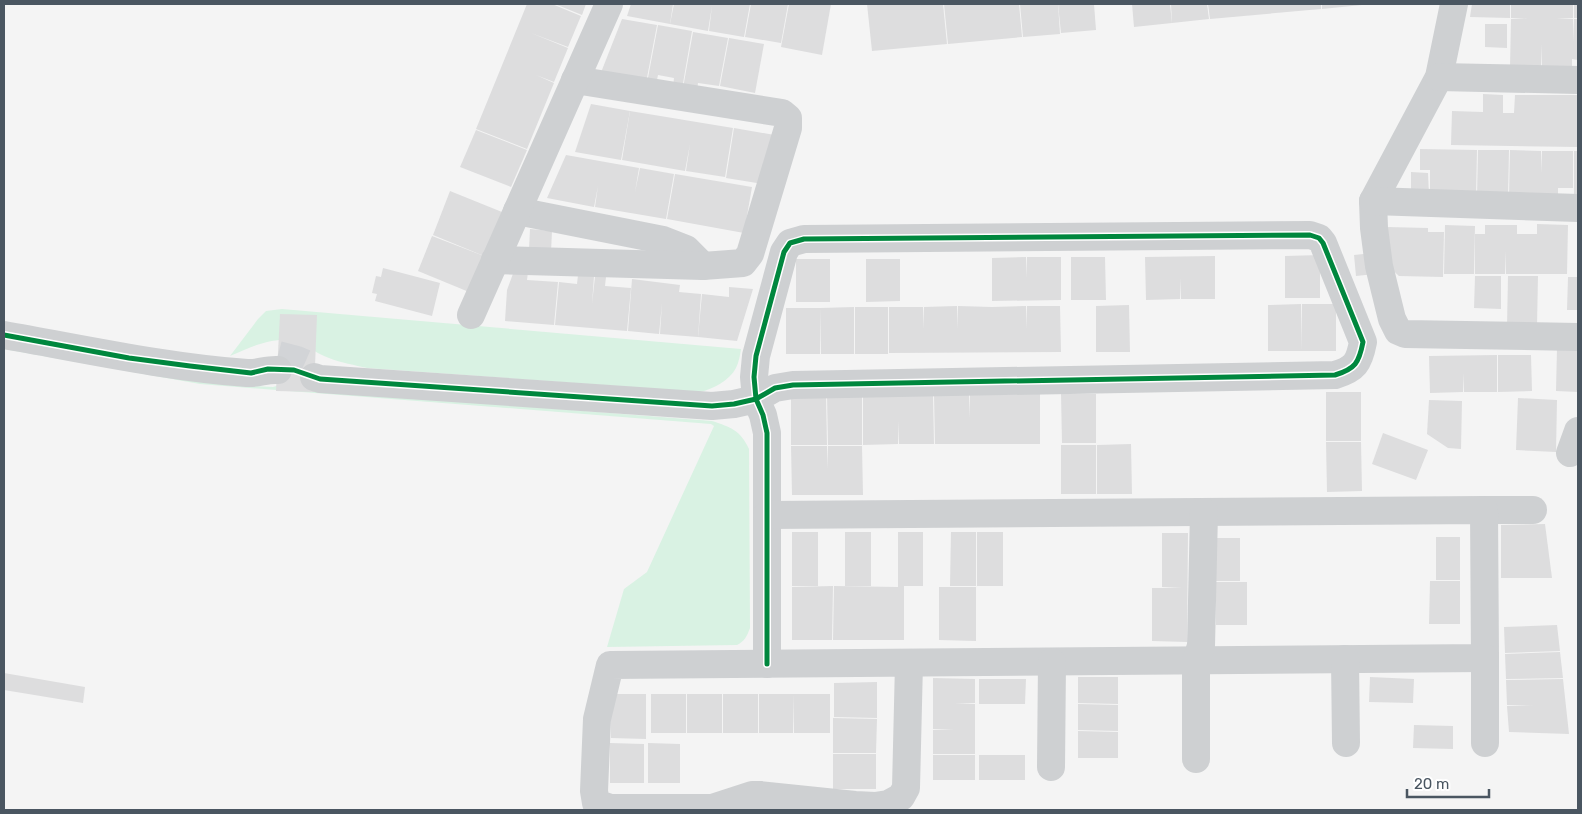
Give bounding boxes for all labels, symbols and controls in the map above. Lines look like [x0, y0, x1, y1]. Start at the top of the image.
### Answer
scale bar [1407, 766, 1490, 798]
text: 20 m [1414, 775, 1449, 793]

